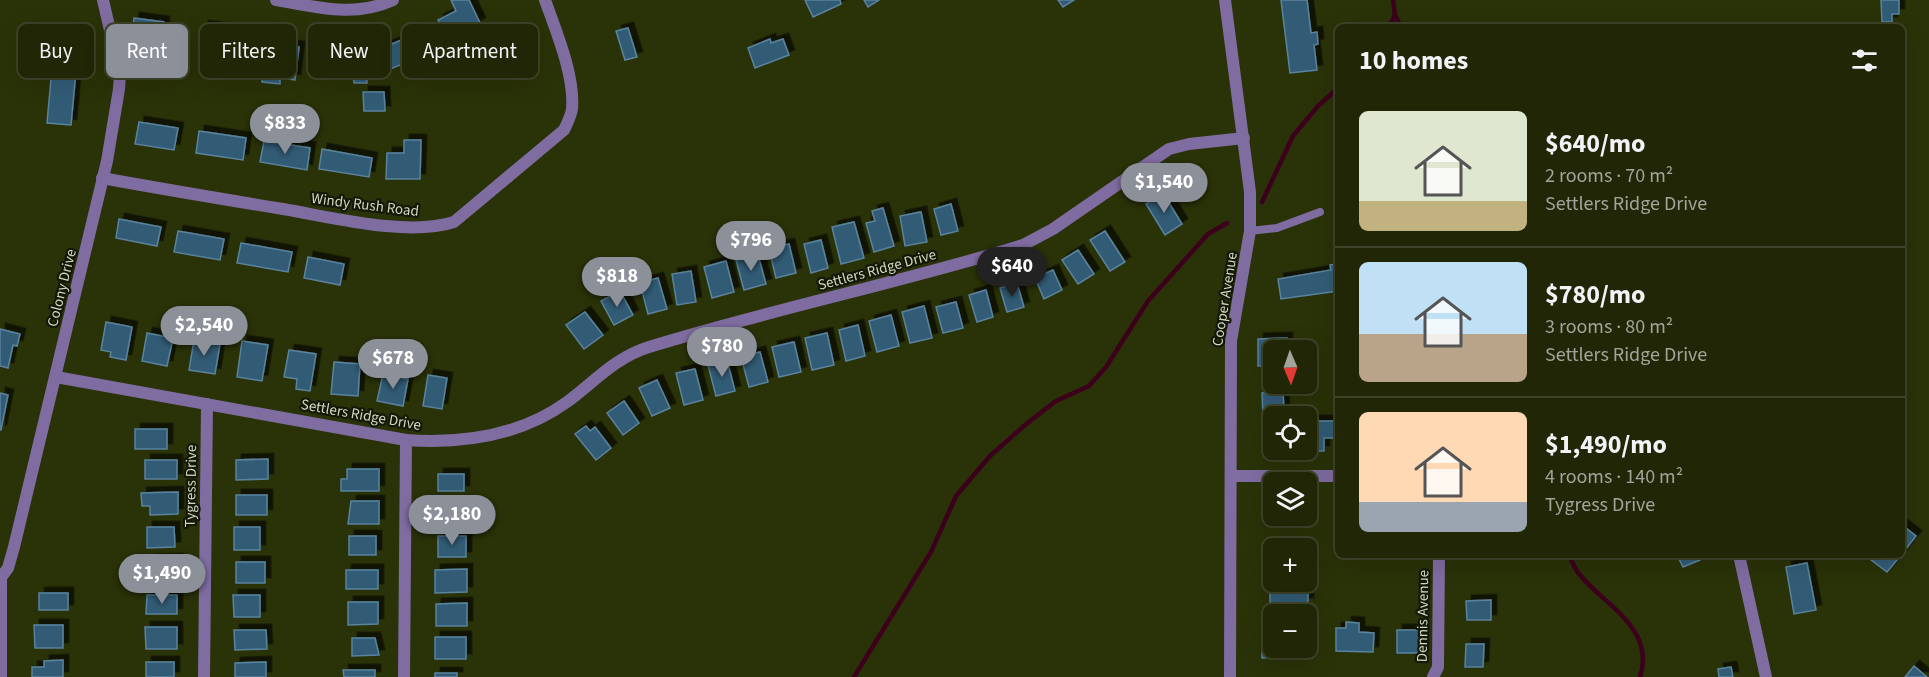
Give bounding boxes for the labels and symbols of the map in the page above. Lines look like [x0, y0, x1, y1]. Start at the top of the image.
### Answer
pin: $833 [249, 104, 321, 155]
pin: $1,540 [1115, 163, 1213, 214]
street label: Windy Rush Road [310, 188, 420, 222]
pin: $796 [715, 221, 787, 272]
street label: Settlers Ridge Drive [816, 244, 938, 296]
street label: Colony Drive [42, 247, 82, 329]
pin: $640 [976, 247, 1048, 298]
street label: Cooper Avenue [1207, 250, 1243, 348]
pin: $818 [581, 257, 653, 308]
pin: $2,540 [155, 306, 253, 357]
pin: $780 [686, 327, 758, 378]
pin: $678 [357, 339, 429, 390]
north arrow [1263, 340, 1317, 394]
street label: Settlers Ridge Drive [299, 394, 423, 436]
street label: Tygress Drive [180, 444, 202, 528]
pin: $2,180 [403, 495, 501, 546]
pin: $1,490 [113, 554, 211, 605]
street label: Dennis Avenue [1412, 570, 1434, 662]

